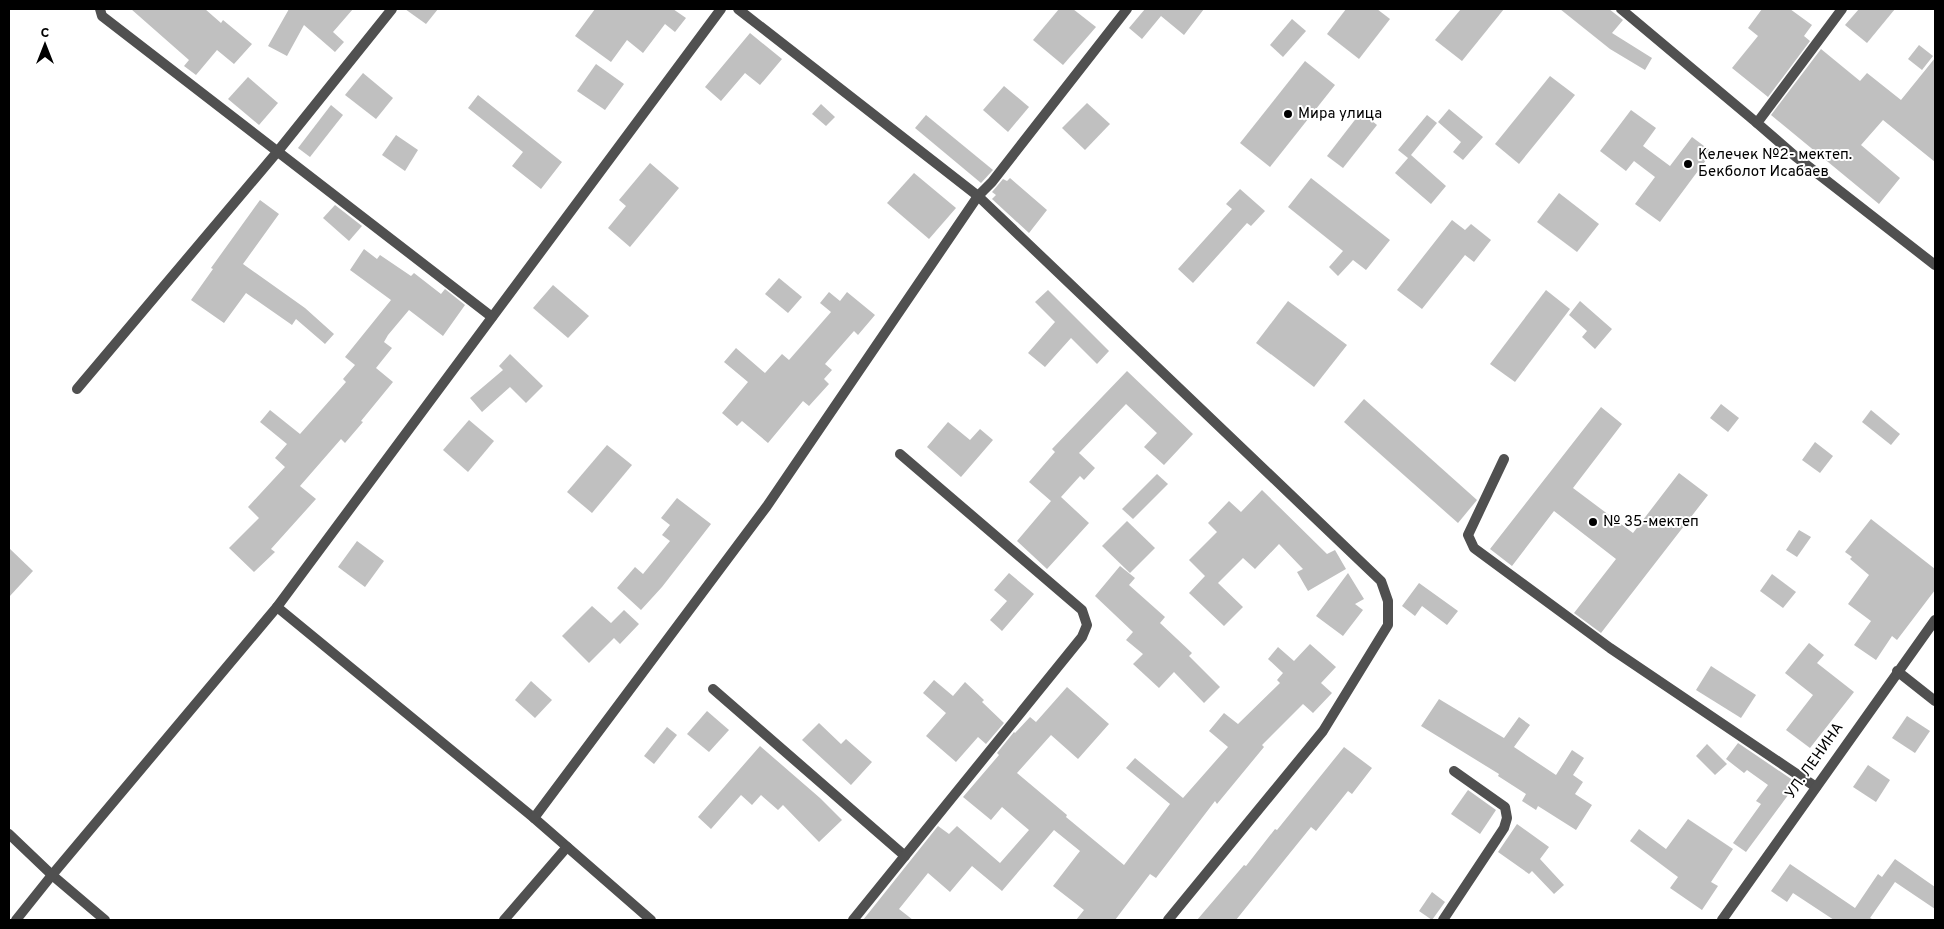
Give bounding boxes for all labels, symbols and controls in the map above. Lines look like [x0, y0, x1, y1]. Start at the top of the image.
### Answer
north arrow [20, 20, 70, 70]
text: С [41, 25, 50, 42]
place label: Мира улица [1298, 105, 1382, 124]
marker: Мира улица [1282, 108, 1294, 120]
place label: Келечек №2- мектеп. Бекболот Исабаев [1698, 146, 1852, 182]
marker: Келечек №2- мектеп. Бекболот Исабаев [1682, 158, 1694, 170]
place label: № 35-мектеп [1603, 513, 1699, 532]
marker: № 35-мектеп [1587, 516, 1599, 528]
street label: УЛ. ЛЕНИНА [1782, 719, 1848, 803]

